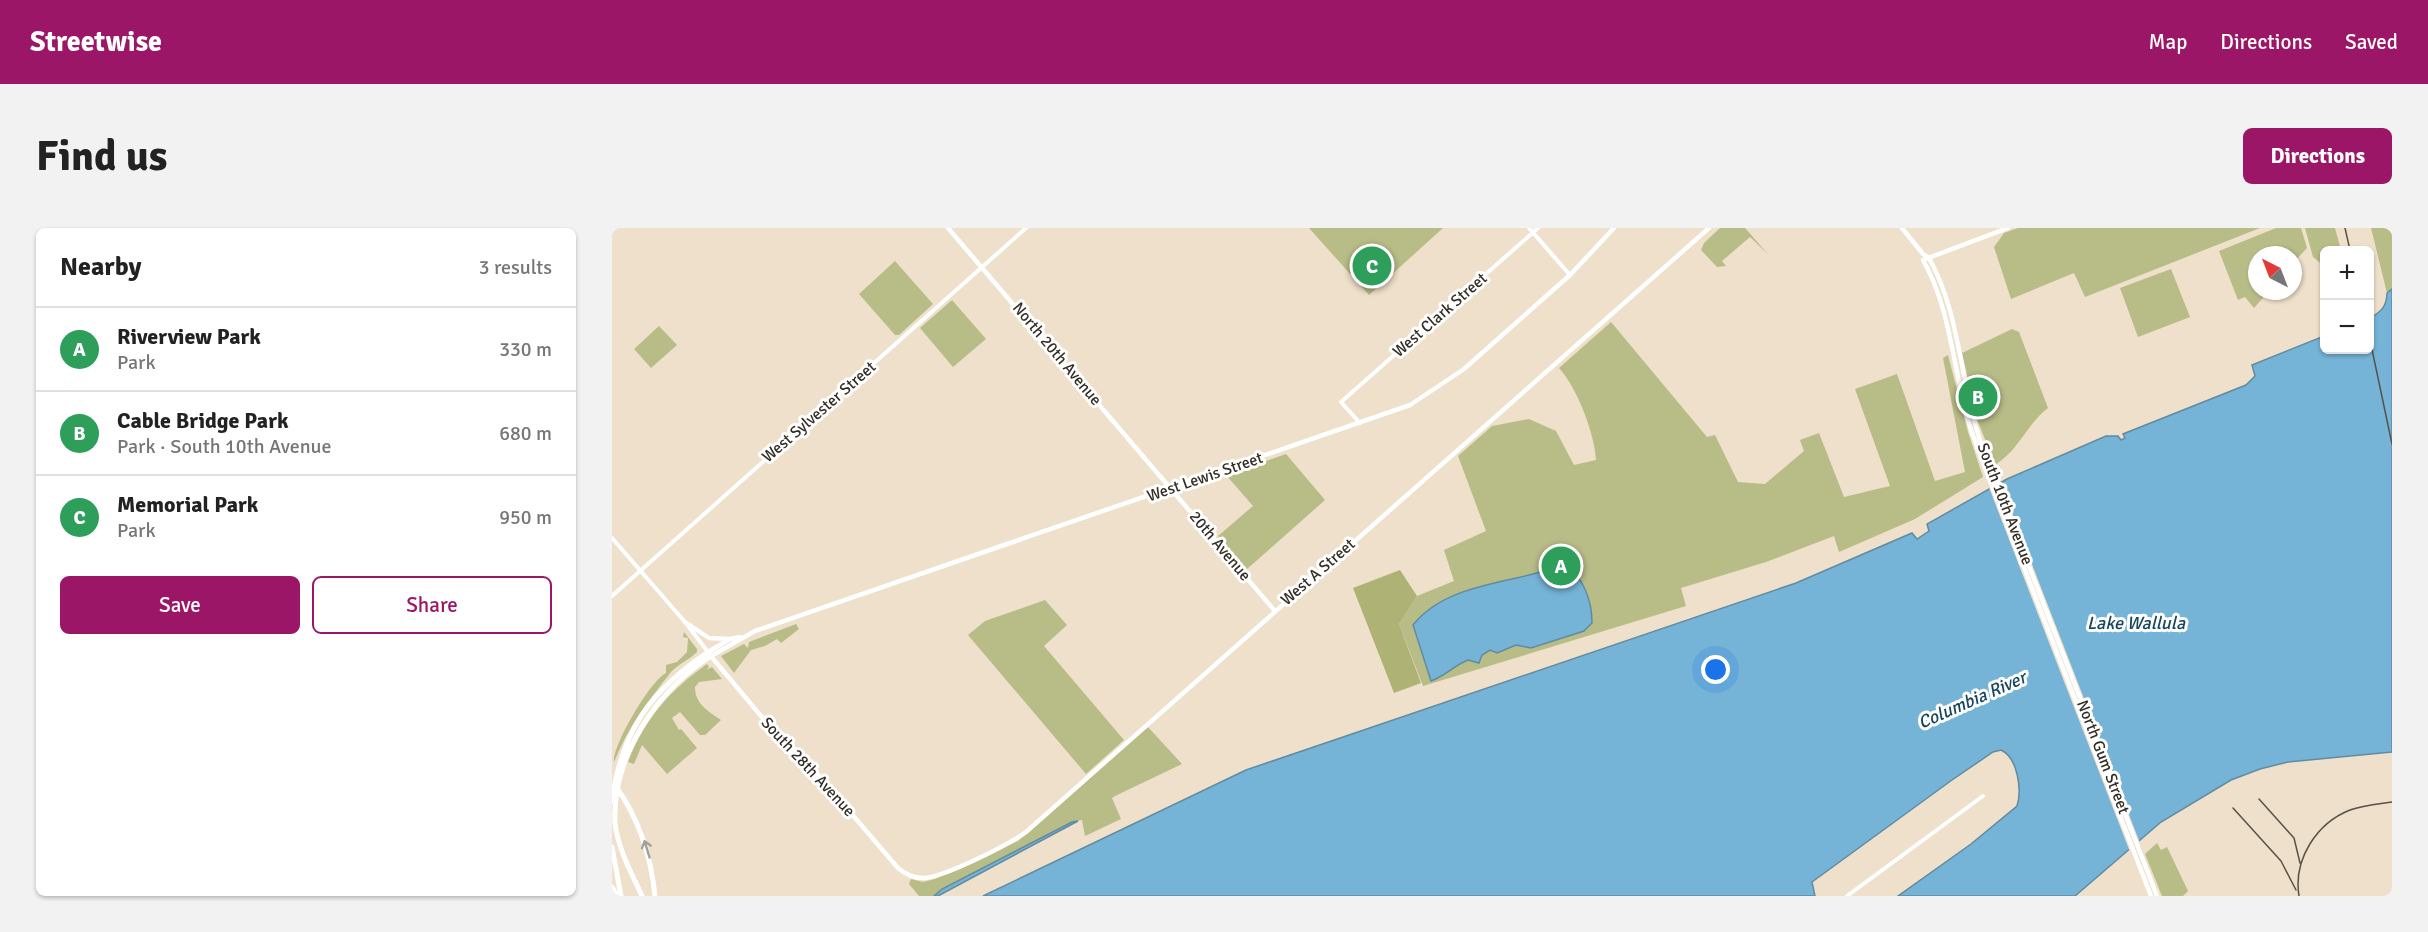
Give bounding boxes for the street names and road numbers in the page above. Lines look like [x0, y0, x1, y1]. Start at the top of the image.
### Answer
street label: West Clark Street [1389, 268, 1492, 361]
street label: North 20th Avenue [1008, 298, 1106, 410]
street label: West Sylvester Street [758, 357, 880, 467]
street label: South 10th Avenue [1973, 440, 2037, 568]
street label: West Lewis Street [1144, 448, 1266, 506]
street label: 20th Avenue [1185, 507, 1255, 585]
street label: West A Street [1277, 534, 1360, 610]
street label: North Gum Street [2072, 697, 2134, 817]
street label: South 28th Avenue [757, 713, 859, 821]

